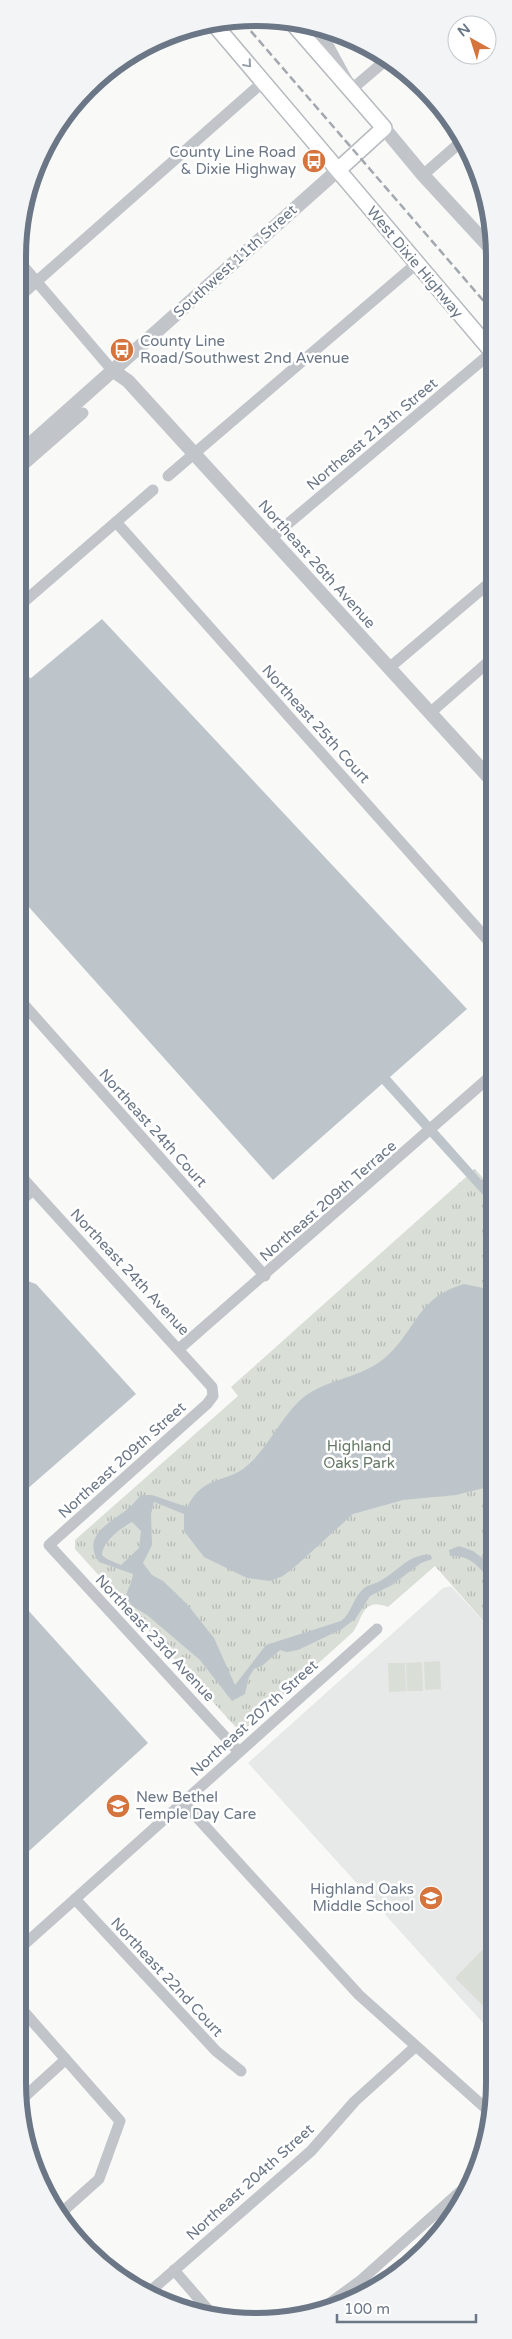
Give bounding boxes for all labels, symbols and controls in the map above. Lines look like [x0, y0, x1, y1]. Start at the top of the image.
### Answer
north arrow [447, 15, 497, 65]
text: N [454, 20, 474, 40]
one-way arrow [242, 58, 251, 67]
place label: County Line Road & Dixie Highway [169, 143, 296, 178]
bus stop icon: County Line Road & Dixie Highway [301, 148, 327, 174]
street label: Southwest 11th Street [170, 201, 301, 321]
street label: West Dixie Highway [363, 202, 467, 322]
place label: County Line Road/Southwest 2nd Avenue [140, 332, 349, 367]
bus stop icon: County Line Road/Southwest 2nd Avenue [109, 337, 135, 363]
street label: Northeast 213th Street [303, 374, 441, 494]
street label: Northeast 26th Avenue [255, 496, 379, 632]
street label: Northeast 25th Court [258, 661, 374, 787]
street label: Northeast 24th Court [95, 1065, 211, 1191]
street label: Northeast 209th Terrace [256, 1137, 400, 1265]
street label: Northeast 24th Avenue [67, 1205, 193, 1339]
street label: Northeast 209th Street [55, 1398, 190, 1522]
park label: Highland Oaks Park [323, 1437, 395, 1472]
street label: Northeast 23rd Avenue [92, 1571, 218, 1705]
street label: Northeast 207th Street [187, 1656, 322, 1780]
place label: New Bethel Temple Day Care [136, 1788, 256, 1823]
school or university icon: New Bethel Temple Day Care [105, 1793, 131, 1819]
place label: Highland Oaks Middle School [310, 1880, 414, 1915]
school or university icon: Highland Oaks Middle School [418, 1885, 444, 1911]
street label: Northeast 22nd Court [107, 1914, 227, 2041]
street label: Northeast 204th Street [183, 2120, 318, 2244]
scale bar [337, 2292, 476, 2324]
text: 100 m [344, 2300, 390, 2318]

